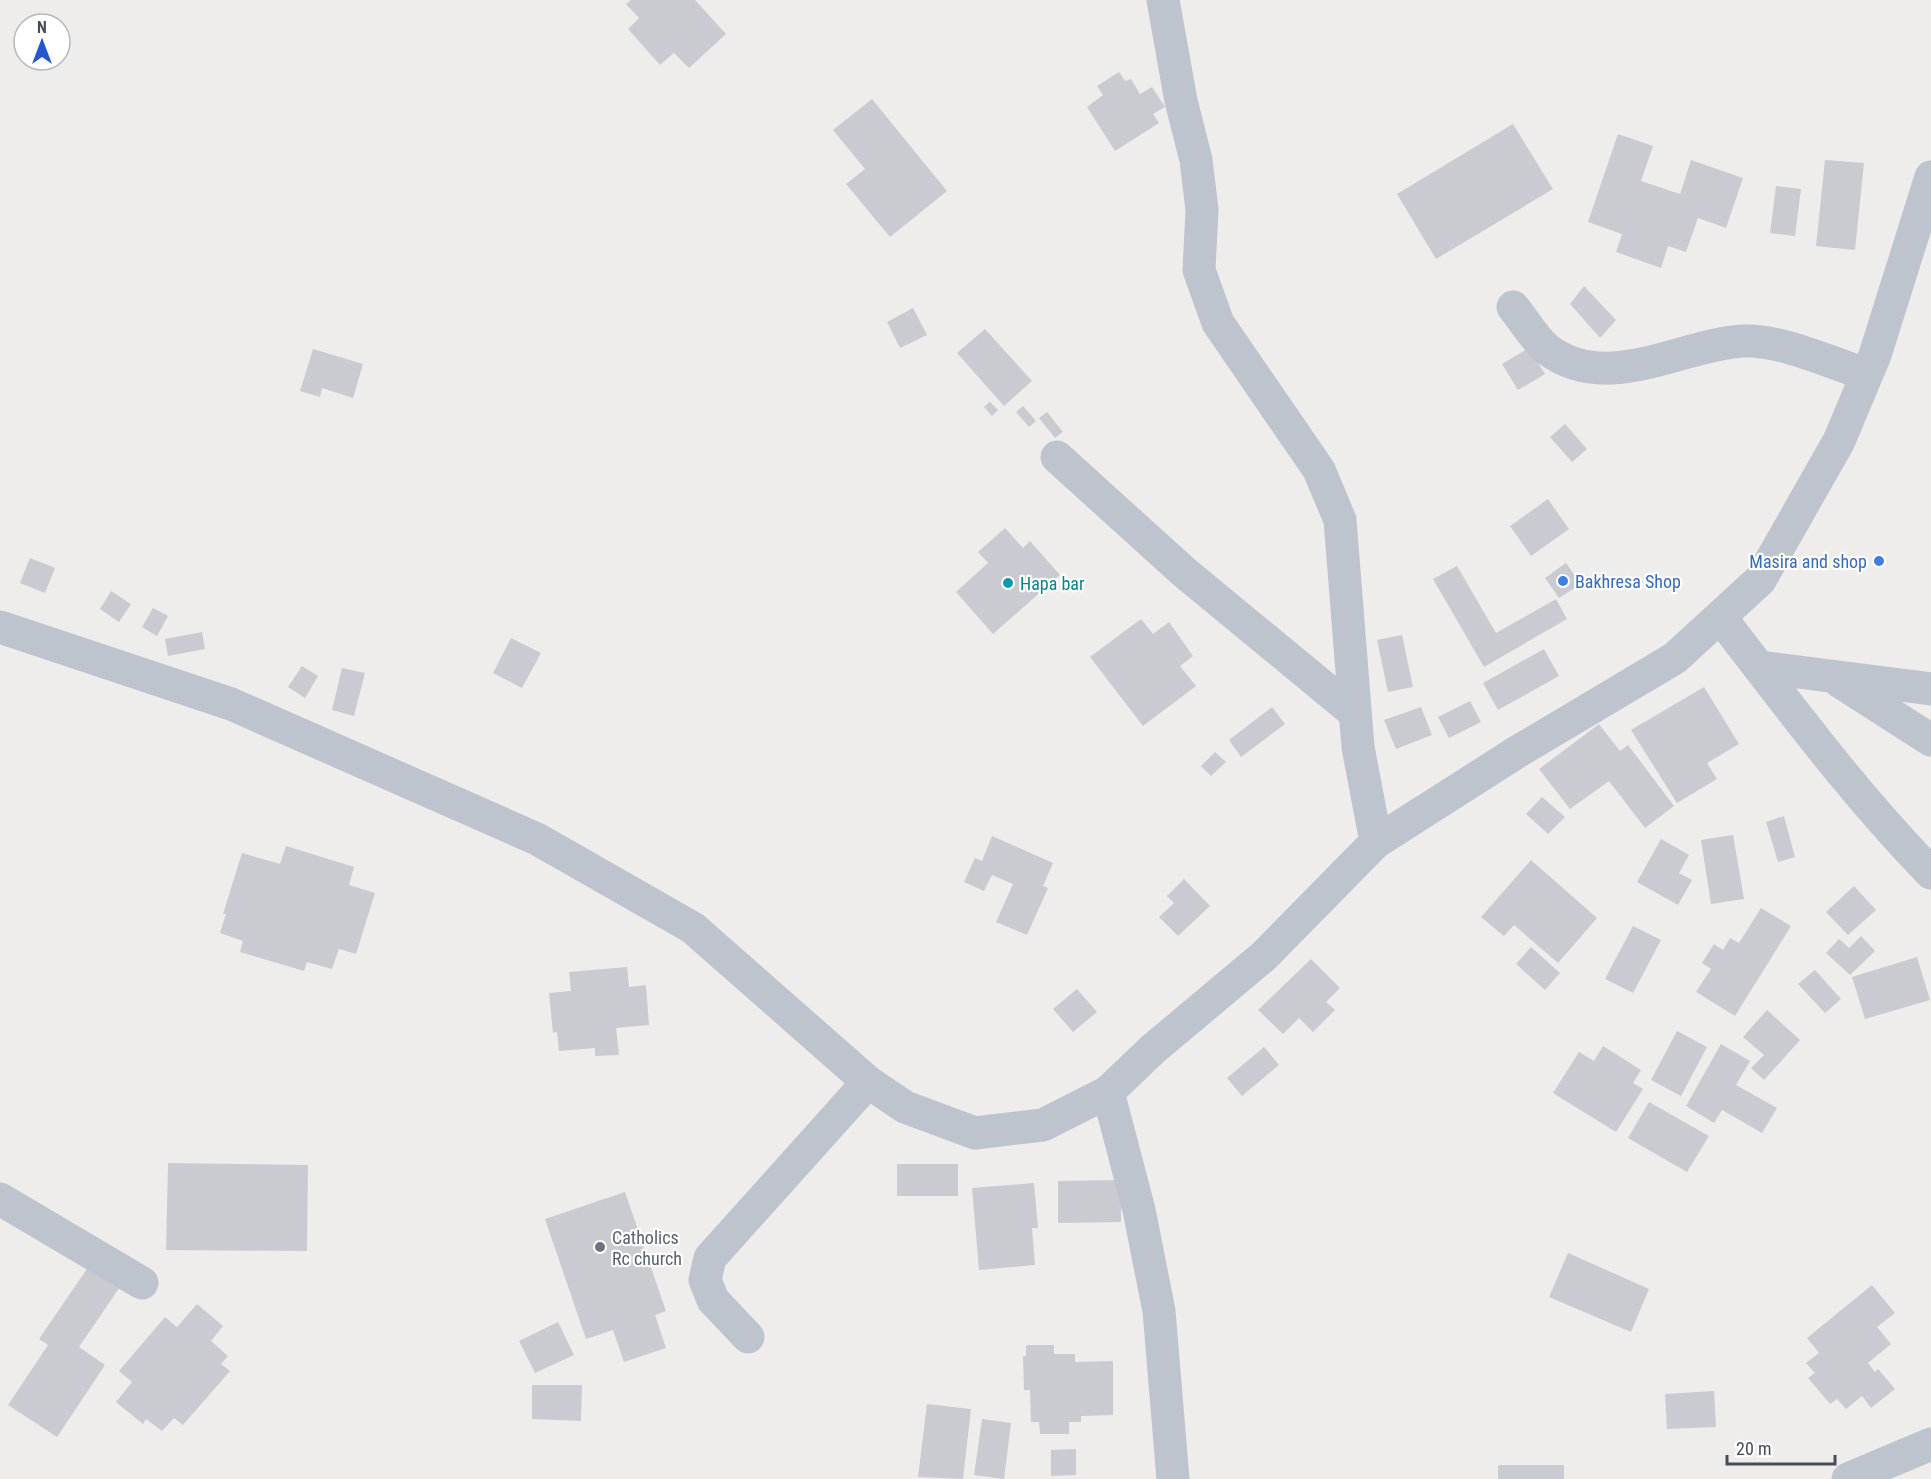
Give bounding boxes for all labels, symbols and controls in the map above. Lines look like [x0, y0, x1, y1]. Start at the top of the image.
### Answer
north arrow [12, 12, 72, 72]
text: N [37, 18, 47, 37]
place label: Masira and shop [1749, 551, 1867, 572]
marker: Masira and shop [1872, 554, 1886, 568]
place label: Bakhresa Shop [1575, 571, 1681, 592]
place label: Hapa bar [1020, 573, 1085, 594]
marker: Bakhresa Shop [1556, 574, 1570, 588]
marker: Hapa bar [1001, 576, 1015, 590]
place label: Catholics Rc church [612, 1227, 682, 1269]
marker: Catholics Rc church [593, 1240, 607, 1254]
scale bar [1727, 1428, 1835, 1466]
text: 20 m [1736, 1438, 1771, 1459]

